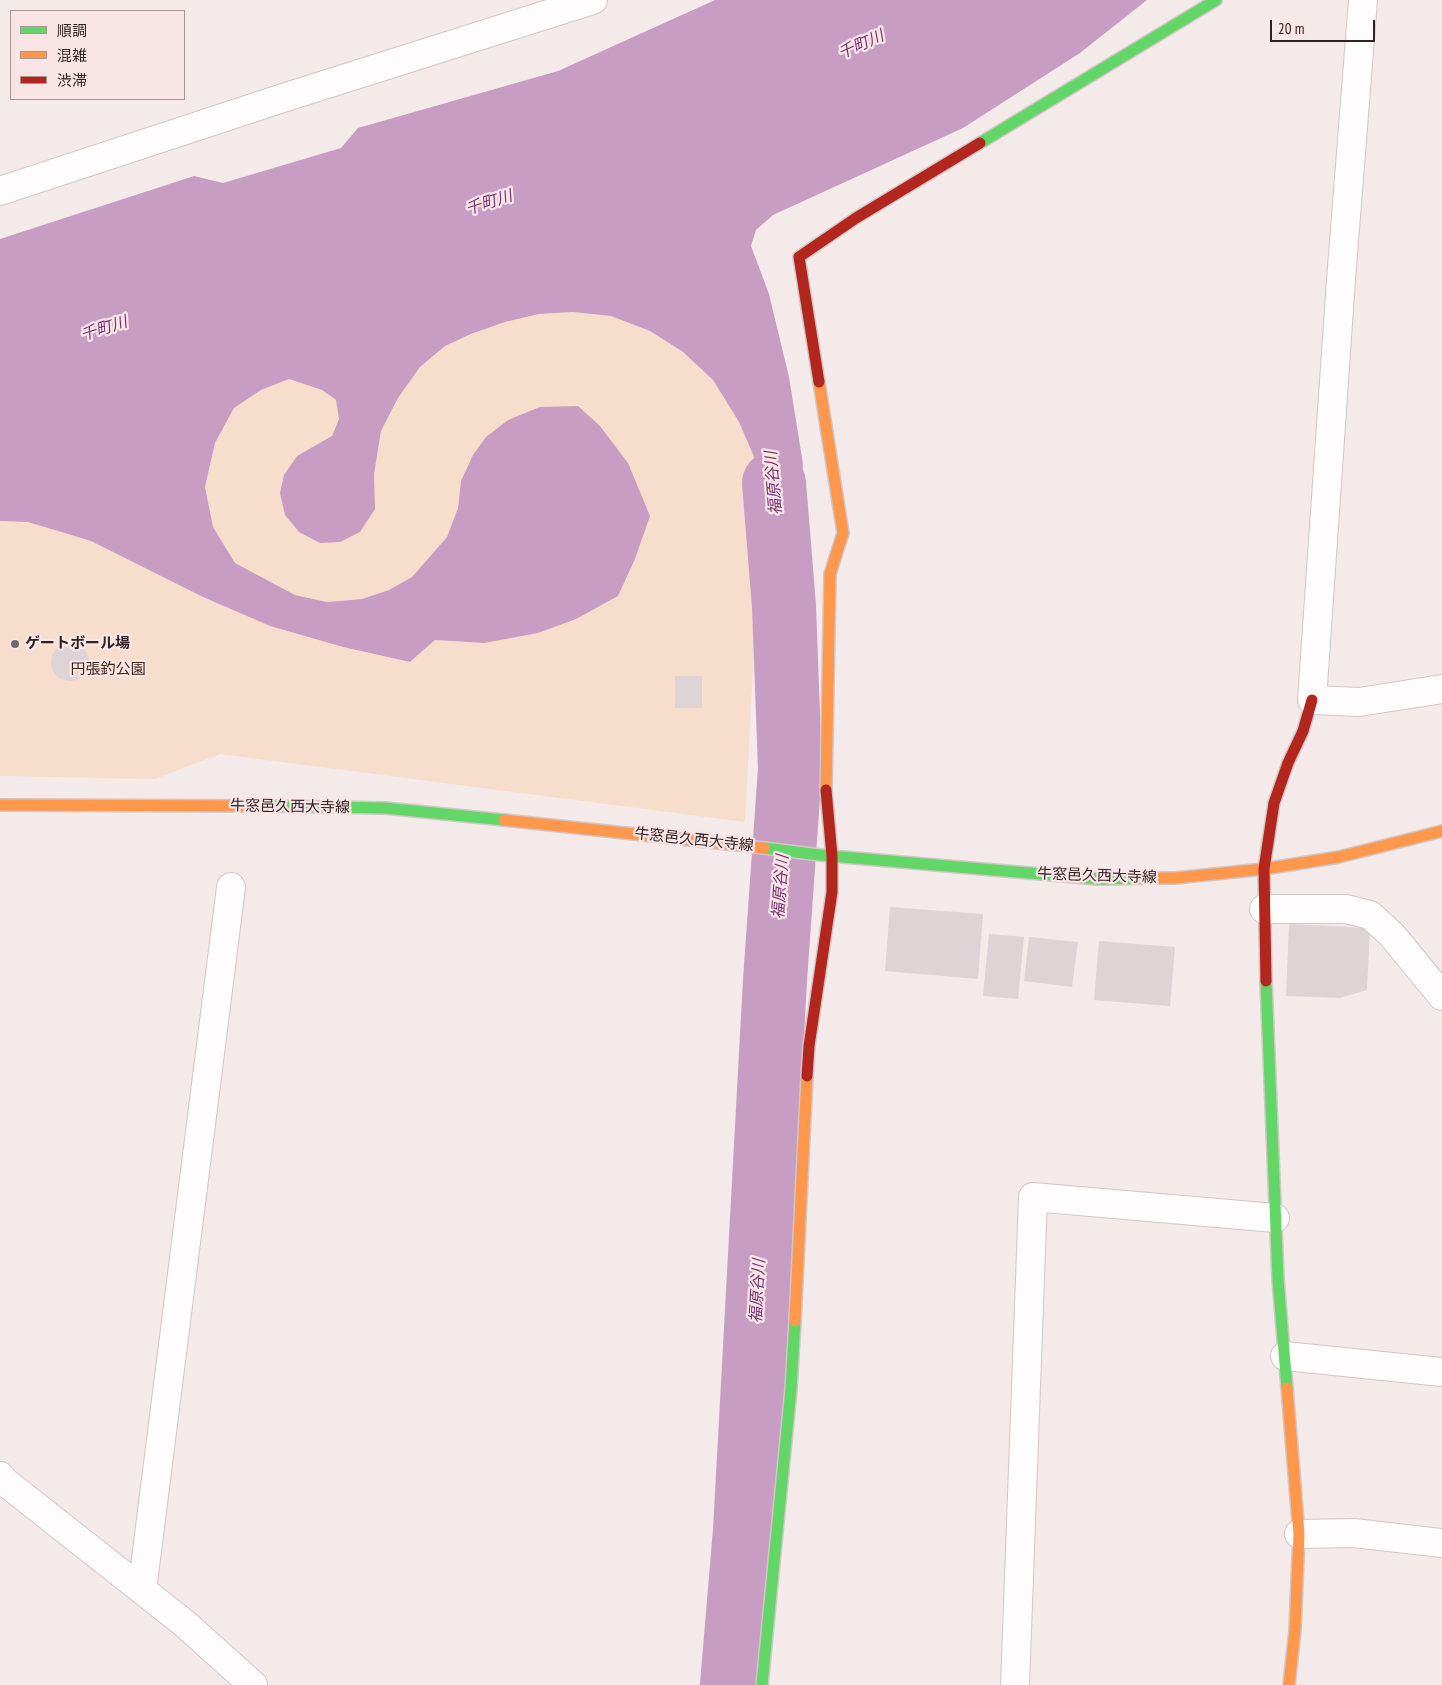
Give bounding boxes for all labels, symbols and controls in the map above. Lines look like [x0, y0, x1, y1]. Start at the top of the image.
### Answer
legend [10, 10, 185, 100]
scale bar [1272, 10, 1377, 42]
text: 20 m [1278, 19, 1304, 38]
text: 順調 [57, 21, 87, 40]
water label: 千町川 [835, 26, 887, 64]
text: 混雑 [57, 46, 87, 65]
text: 渋滞 [57, 71, 87, 90]
water label: 千町川 [463, 186, 515, 220]
water label: 千町川 [78, 312, 130, 346]
water label: 福原谷川 [762, 450, 786, 516]
place label: ゲートボール場 [25, 635, 130, 653]
marker: ゲートボール場 [9, 638, 21, 650]
park label: 円張釣公園 [71, 661, 145, 679]
street label: 牛窓邑久西大寺線 [230, 797, 350, 817]
street label: 牛窓邑久西大寺線 [633, 825, 755, 855]
water label: 福原谷川 [769, 854, 793, 920]
street label: 牛窓邑久西大寺線 [1037, 865, 1157, 887]
water label: 福原谷川 [747, 1259, 769, 1323]

